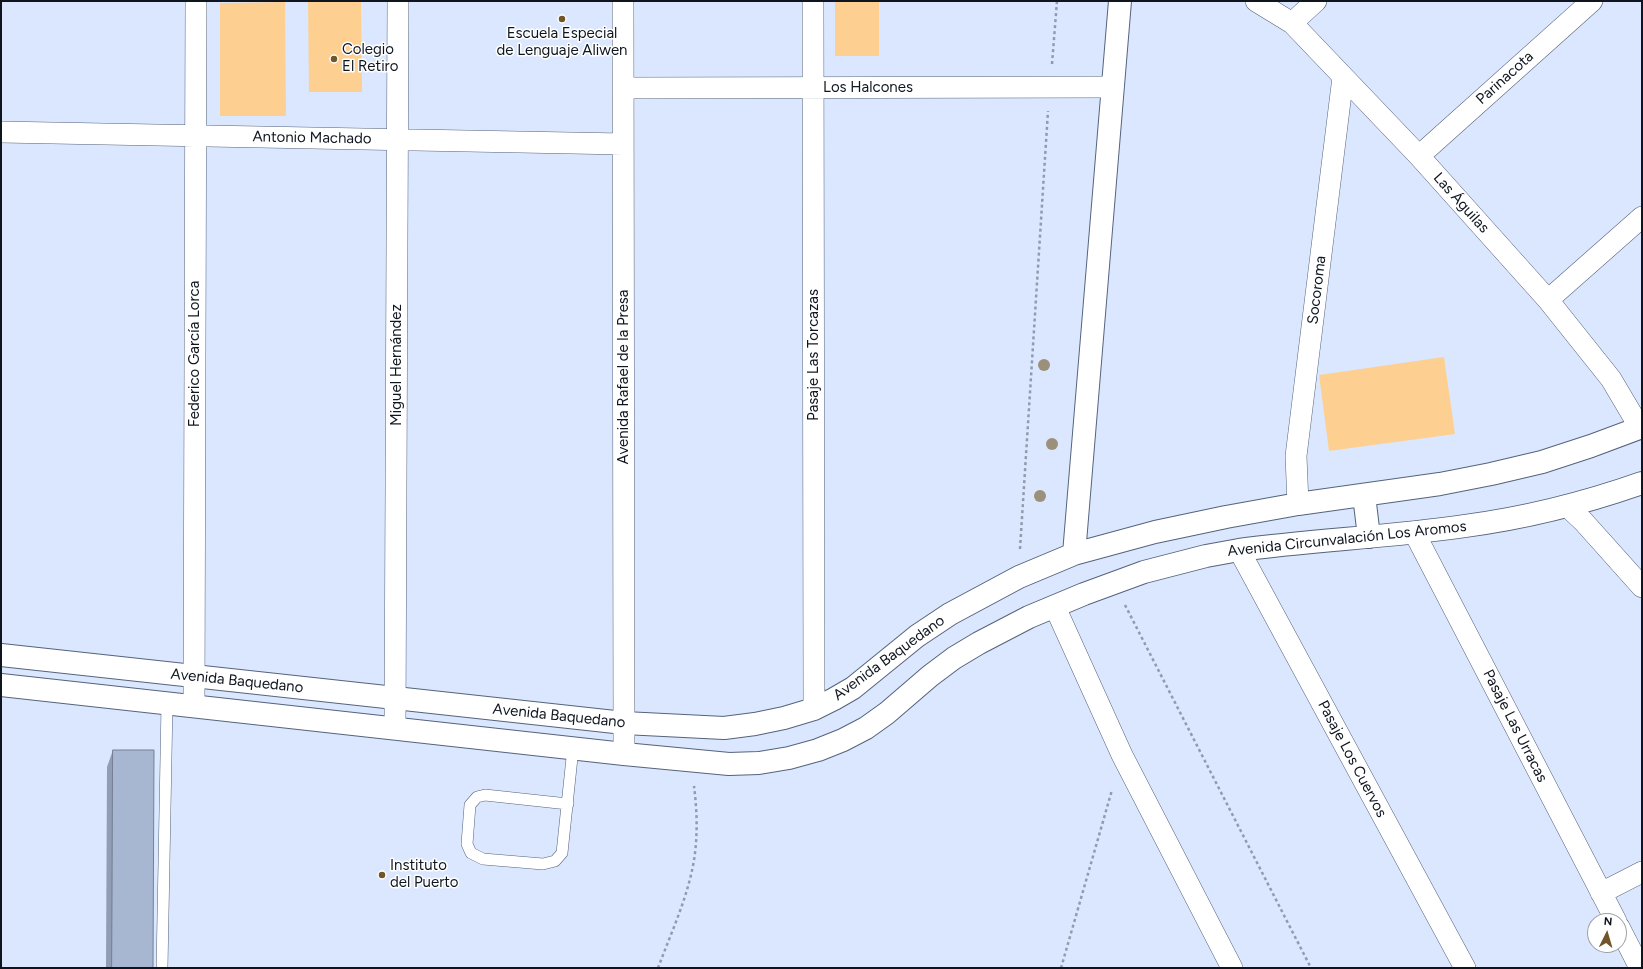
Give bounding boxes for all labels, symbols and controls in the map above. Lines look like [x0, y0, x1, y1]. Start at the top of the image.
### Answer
marker: Escuela Especial de Lenguaje Aliwen [557, 14, 567, 24]
place label: Escuela Especial de Lenguaje Aliwen [497, 25, 627, 60]
place label: Colegio El Retiro [342, 41, 398, 76]
street label: Parinacota [1473, 48, 1537, 108]
marker: Colegio El Retiro [329, 54, 339, 64]
street label: Los Halcones [823, 79, 913, 97]
street label: Antonio Machado [252, 128, 372, 148]
street label: Las Águilas [1429, 169, 1493, 237]
street label: Socoroma [1304, 255, 1330, 325]
street label: Federico García Lorca [186, 281, 204, 427]
street label: Avenida Rafael de la Presa [615, 289, 633, 465]
street label: Pasaje Las Torcazas [805, 289, 823, 421]
street label: Miguel Hernández [388, 304, 406, 426]
street label: Avenida Circunvalación Los Aromos [1227, 518, 1467, 560]
street label: Avenida Baquedano [830, 612, 948, 704]
street label: Avenida Baquedano [170, 665, 304, 697]
street label: Pasaje Las Urracas [1479, 667, 1551, 785]
street label: Pasaje Los Cuervos [1314, 698, 1390, 820]
street label: Avenida Baquedano [492, 700, 626, 732]
place label: Instituto del Puerto [390, 857, 459, 892]
marker: Instituto del Puerto [377, 870, 387, 880]
north arrow [1587, 913, 1627, 953]
text: N [1603, 915, 1613, 928]

